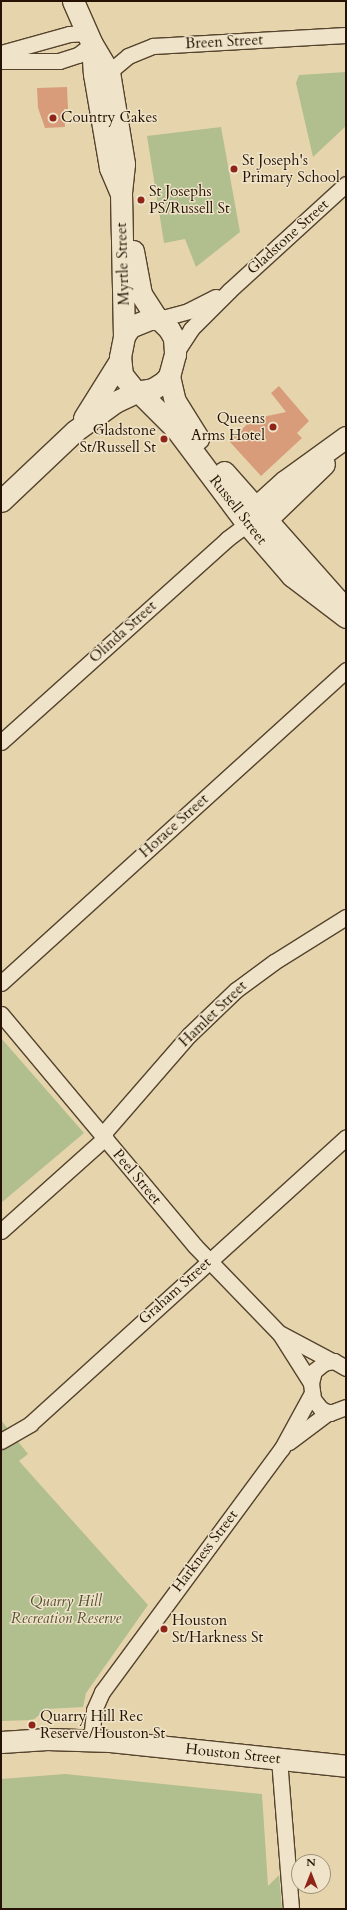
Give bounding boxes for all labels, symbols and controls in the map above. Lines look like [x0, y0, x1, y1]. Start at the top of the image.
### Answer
street label: Breen Street [185, 31, 263, 53]
place label: Country Cakes [61, 109, 157, 127]
marker: Country Cakes [48, 113, 58, 123]
place label: St Joseph's Primary School [242, 151, 340, 186]
marker: St Joseph's Primary School [229, 164, 239, 174]
place label: St Josephs PS/Russell St [149, 182, 230, 217]
marker: St Josephs PS/Russell St [136, 195, 146, 205]
street label: Gladstone Street [244, 196, 332, 278]
street label: Myrtle Street [113, 222, 133, 306]
place label: Queens Arms Hotel [191, 409, 265, 444]
place label: Gladstone St/Russell St [79, 421, 156, 456]
marker: Queens Arms Hotel [268, 422, 278, 432]
marker: Gladstone St/Russell St [159, 434, 169, 444]
street label: Russell Street [205, 472, 271, 548]
street label: Olinda Street [86, 597, 160, 667]
street label: Horace Street [136, 790, 212, 862]
street label: Hamlet Street [175, 977, 251, 1051]
street label: Peel Street [109, 1146, 165, 1208]
street label: Graham Street [135, 1254, 215, 1328]
street label: Harkness Street [168, 1506, 242, 1596]
park label: Quarry Hill Recreation Reserve [11, 1592, 121, 1627]
place label: Houston St/Harkness St [172, 1611, 263, 1646]
marker: Houston St/Harkness St [159, 1624, 169, 1634]
place label: Quarry Hill Rec Reserve/Houston St [40, 1707, 165, 1742]
marker: Quarry Hill Rec Reserve/Houston St [27, 1720, 37, 1730]
street label: Houston Street [185, 1740, 281, 1768]
north arrow [291, 1854, 331, 1894]
text: N [306, 1855, 316, 1870]

